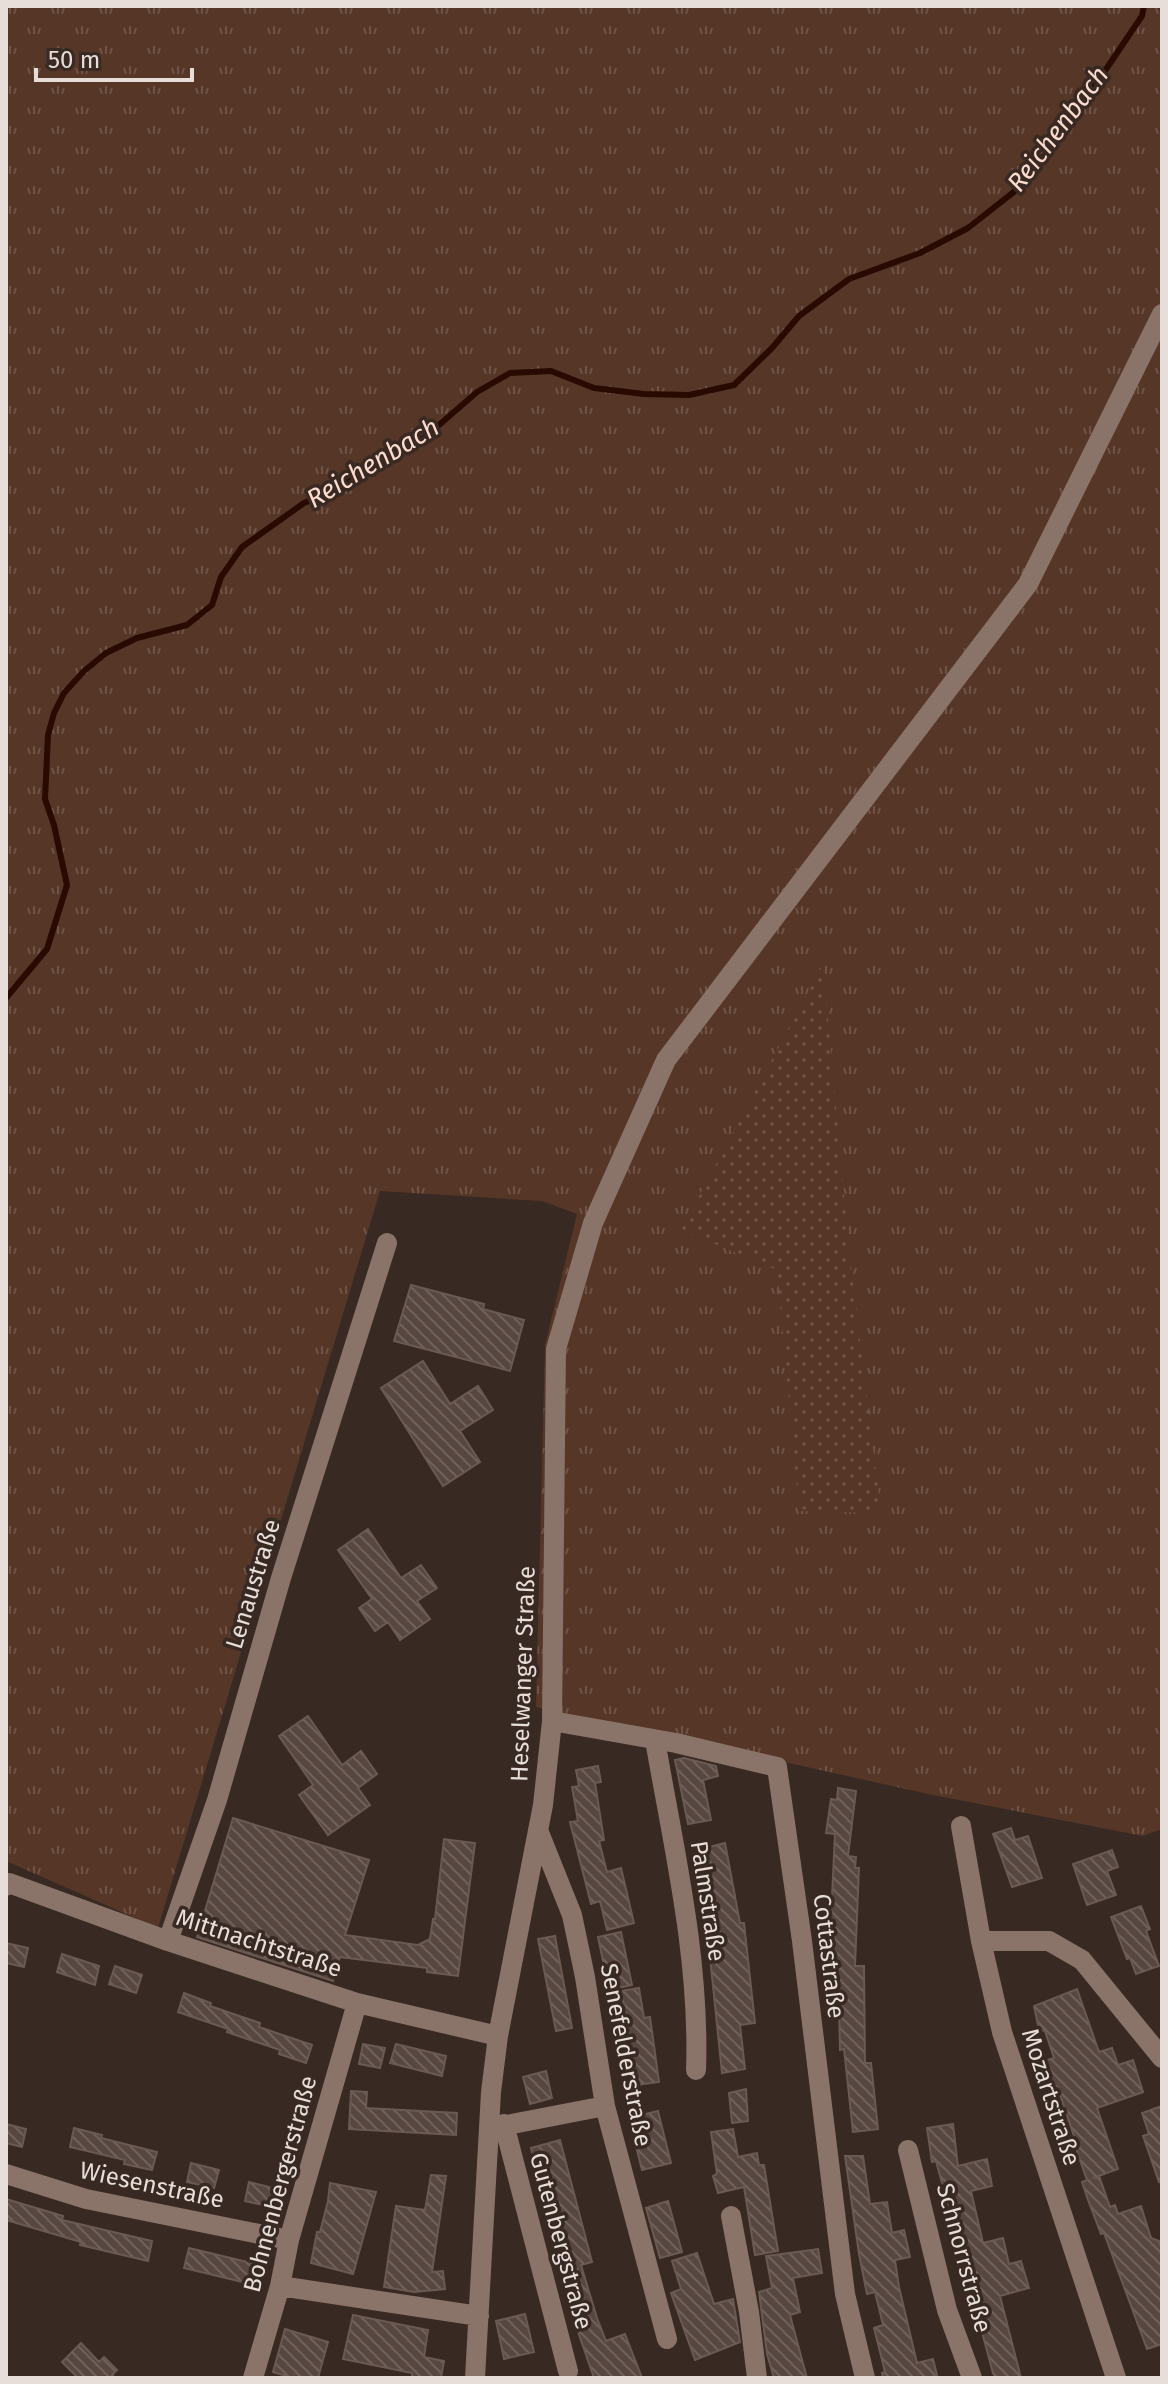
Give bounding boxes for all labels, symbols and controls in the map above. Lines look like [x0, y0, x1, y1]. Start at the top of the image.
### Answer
scale bar [36, 32, 192, 82]
text: 50 m [48, 46, 100, 74]
water label: Reichenbach [1001, 60, 1115, 198]
water label: Reichenbach [301, 411, 445, 515]
street label: Lenaustraße [220, 1516, 286, 1652]
street label: Heselwanger Straße [505, 1566, 541, 1782]
street label: Palmstraße [685, 1839, 731, 1963]
street label: Cottastraße [807, 1892, 851, 2020]
street label: Mittnachtstraße [173, 1903, 345, 1983]
street label: Senefelderstraße [595, 1961, 657, 2149]
street label: Mozartstraße [1016, 2025, 1086, 2169]
street label: Bohnenbergerstraße [238, 2073, 322, 2295]
street label: Gutenbergstraße [524, 2150, 598, 2332]
street label: Wiesenstraße [77, 2156, 227, 2214]
street label: Schnorrstraße [931, 2180, 997, 2336]

